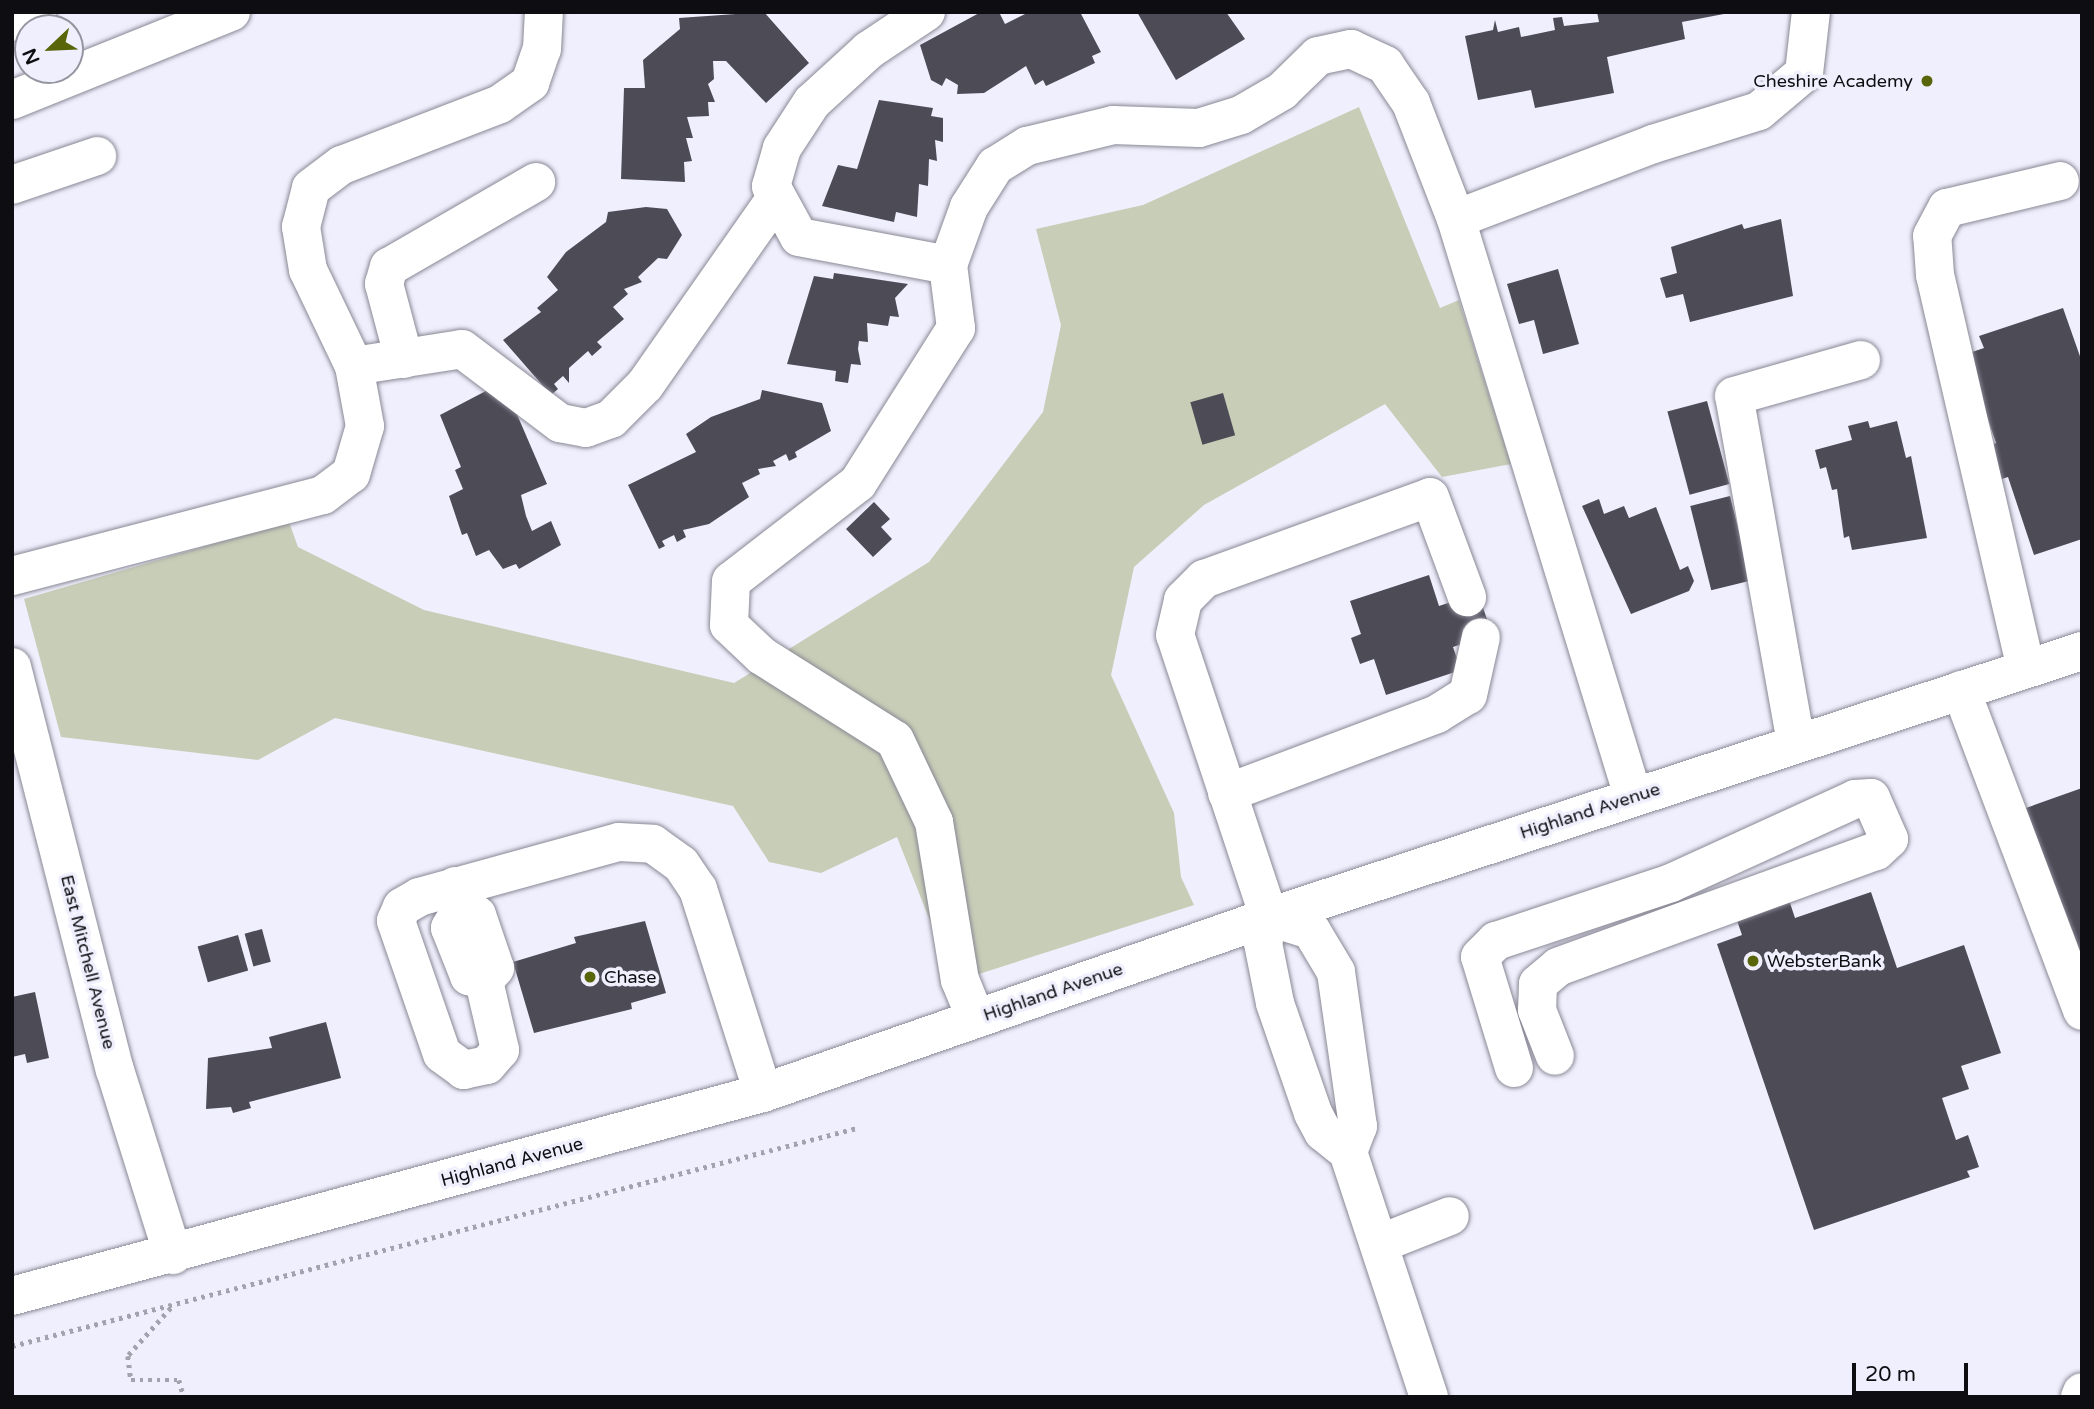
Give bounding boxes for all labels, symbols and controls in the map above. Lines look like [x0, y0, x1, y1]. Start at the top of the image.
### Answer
north arrow [14, 14, 84, 84]
text: N [18, 45, 45, 68]
place label: Cheshire Academy [1753, 70, 1913, 92]
marker: Cheshire Academy [1919, 73, 1935, 89]
street label: Highland Avenue [1517, 778, 1663, 844]
street label: East Mitchell Avenue [56, 873, 120, 1051]
place label: WebsterBank [1767, 950, 1882, 972]
marker: WebsterBank [1745, 953, 1761, 969]
street label: Highland Avenue [980, 958, 1126, 1026]
place label: Chase [604, 966, 656, 988]
marker: Chase [582, 969, 598, 985]
street label: Highland Avenue [439, 1133, 585, 1191]
scale bar [1856, 1350, 1972, 1394]
text: 20 m [1865, 1362, 1916, 1387]

